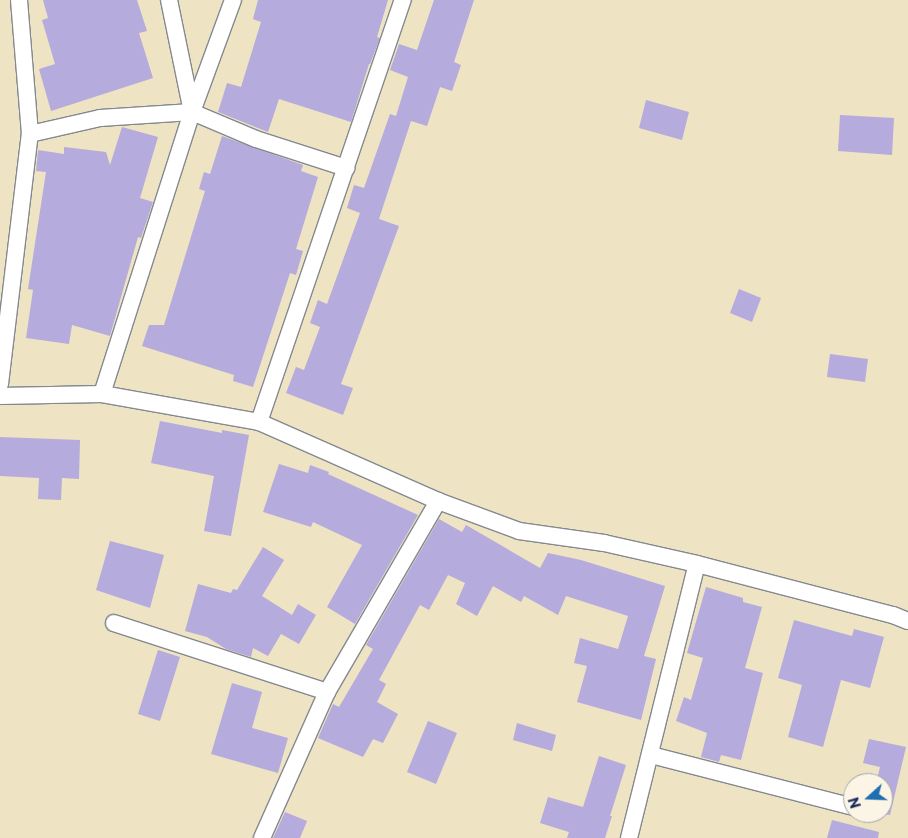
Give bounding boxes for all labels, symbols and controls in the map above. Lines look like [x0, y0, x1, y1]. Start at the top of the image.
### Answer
north arrow [843, 773, 893, 823]
text: N [843, 794, 866, 812]

